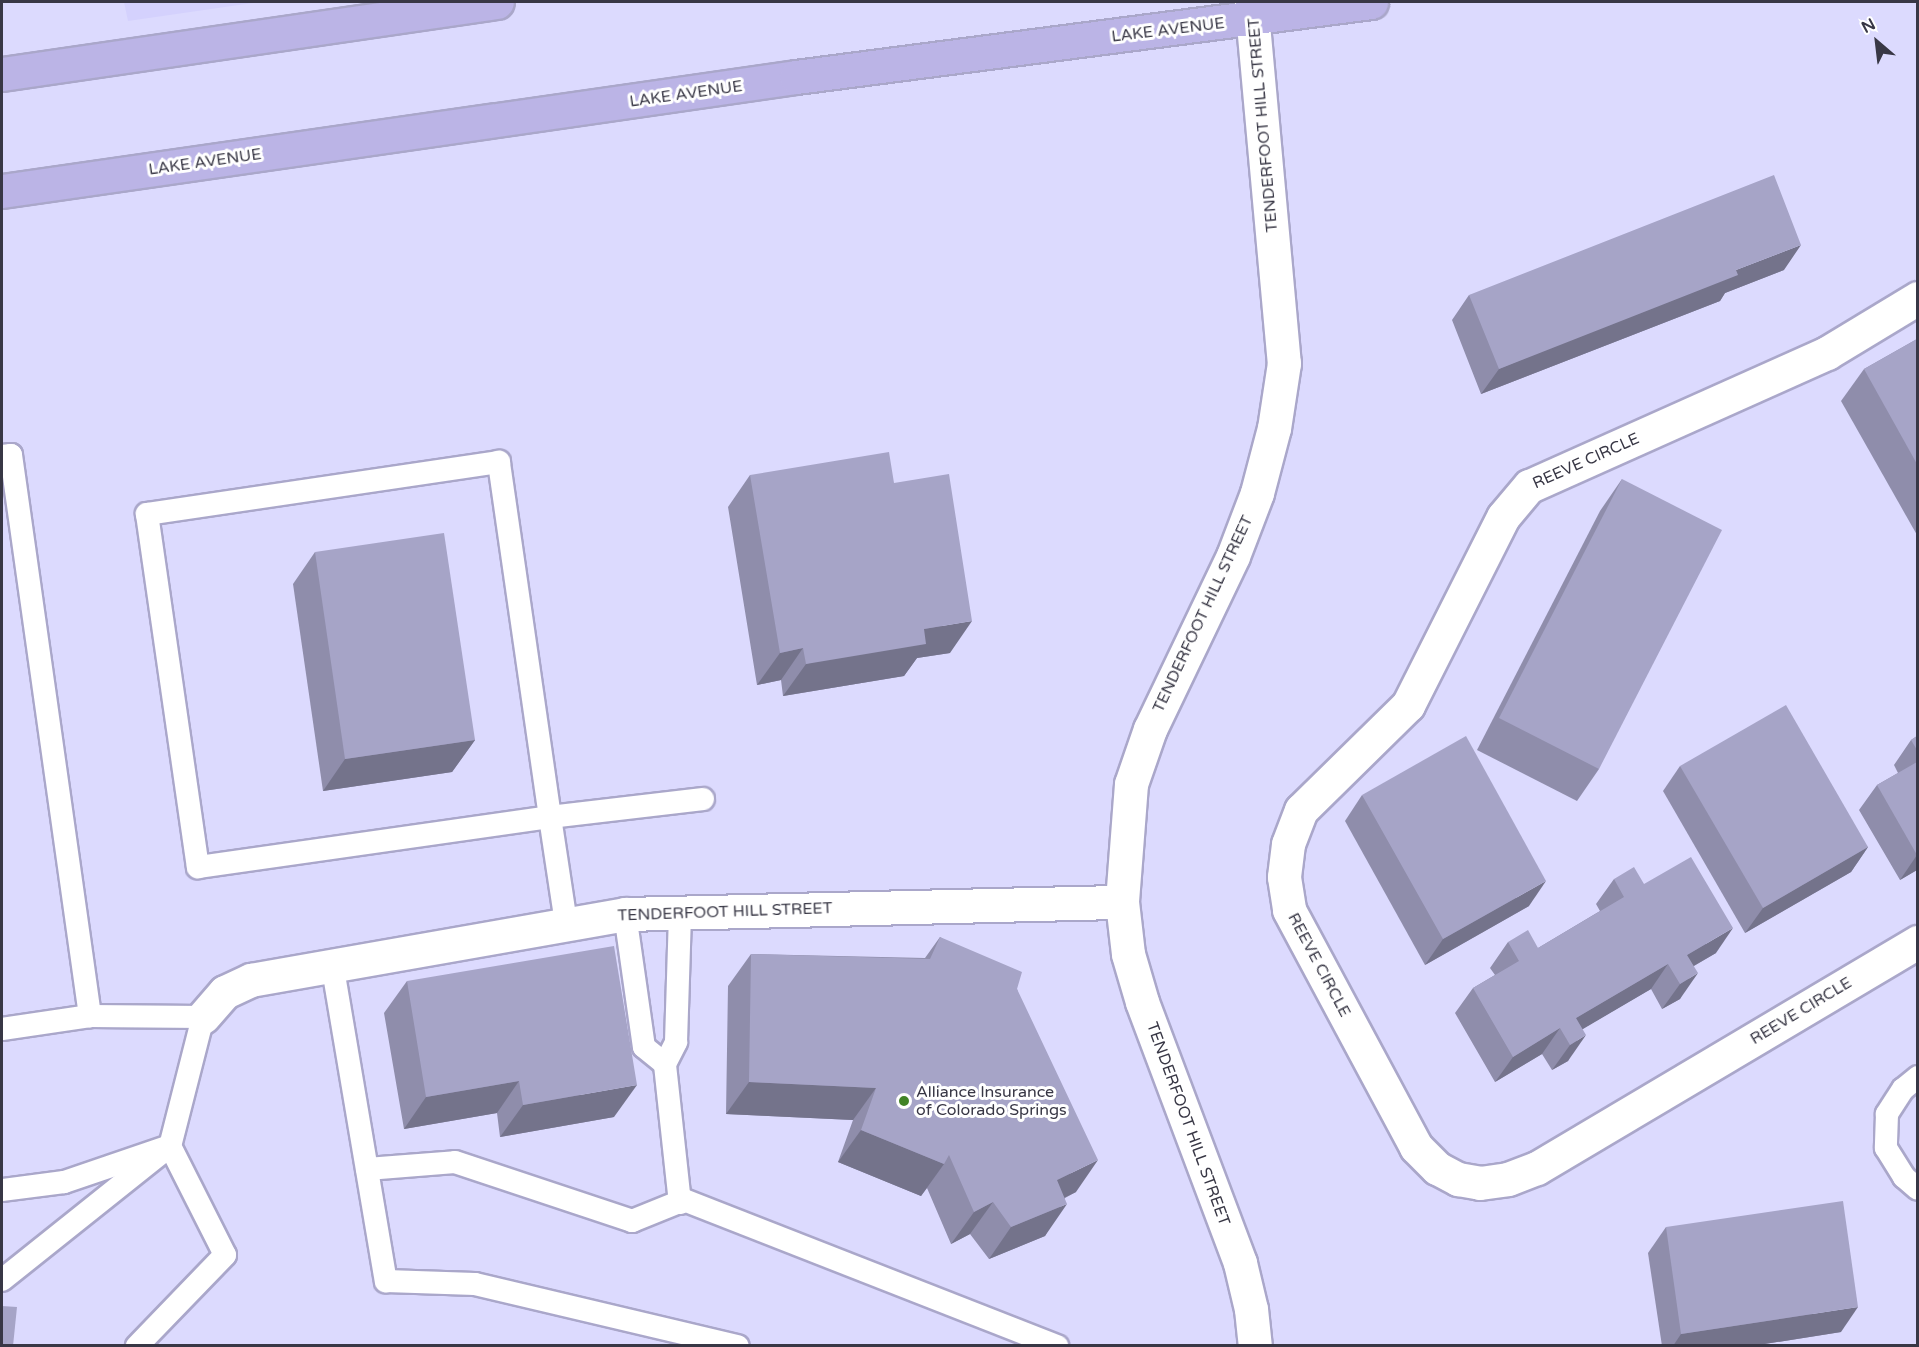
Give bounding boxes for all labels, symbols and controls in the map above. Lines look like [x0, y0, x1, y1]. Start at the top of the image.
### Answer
north arrow [1847, 12, 1907, 72]
street label: LAKE AVENUE [1110, 14, 1226, 46]
text: N [1858, 14, 1879, 38]
street label: TENDERFOOT HILL STREET [1244, 17, 1282, 233]
street label: LAKE AVENUE [628, 77, 744, 111]
street label: LAKE AVENUE [147, 145, 263, 179]
street label: REEVE CIRCLE [1530, 429, 1642, 493]
street label: TENDERFOOT HILL STREET [1149, 512, 1257, 716]
street label: TENDERFOOT HILL STREET [617, 899, 833, 925]
street label: REEVE CIRCLE [1284, 910, 1354, 1020]
street label: REEVE CIRCLE [1747, 973, 1855, 1049]
street label: TENDERFOOT HILL STREET [1142, 1020, 1234, 1228]
place label: Alliance Insurance of Colorado Springs [916, 1082, 1067, 1120]
marker: Alliance Insurance of Colorado Springs [897, 1094, 911, 1108]

